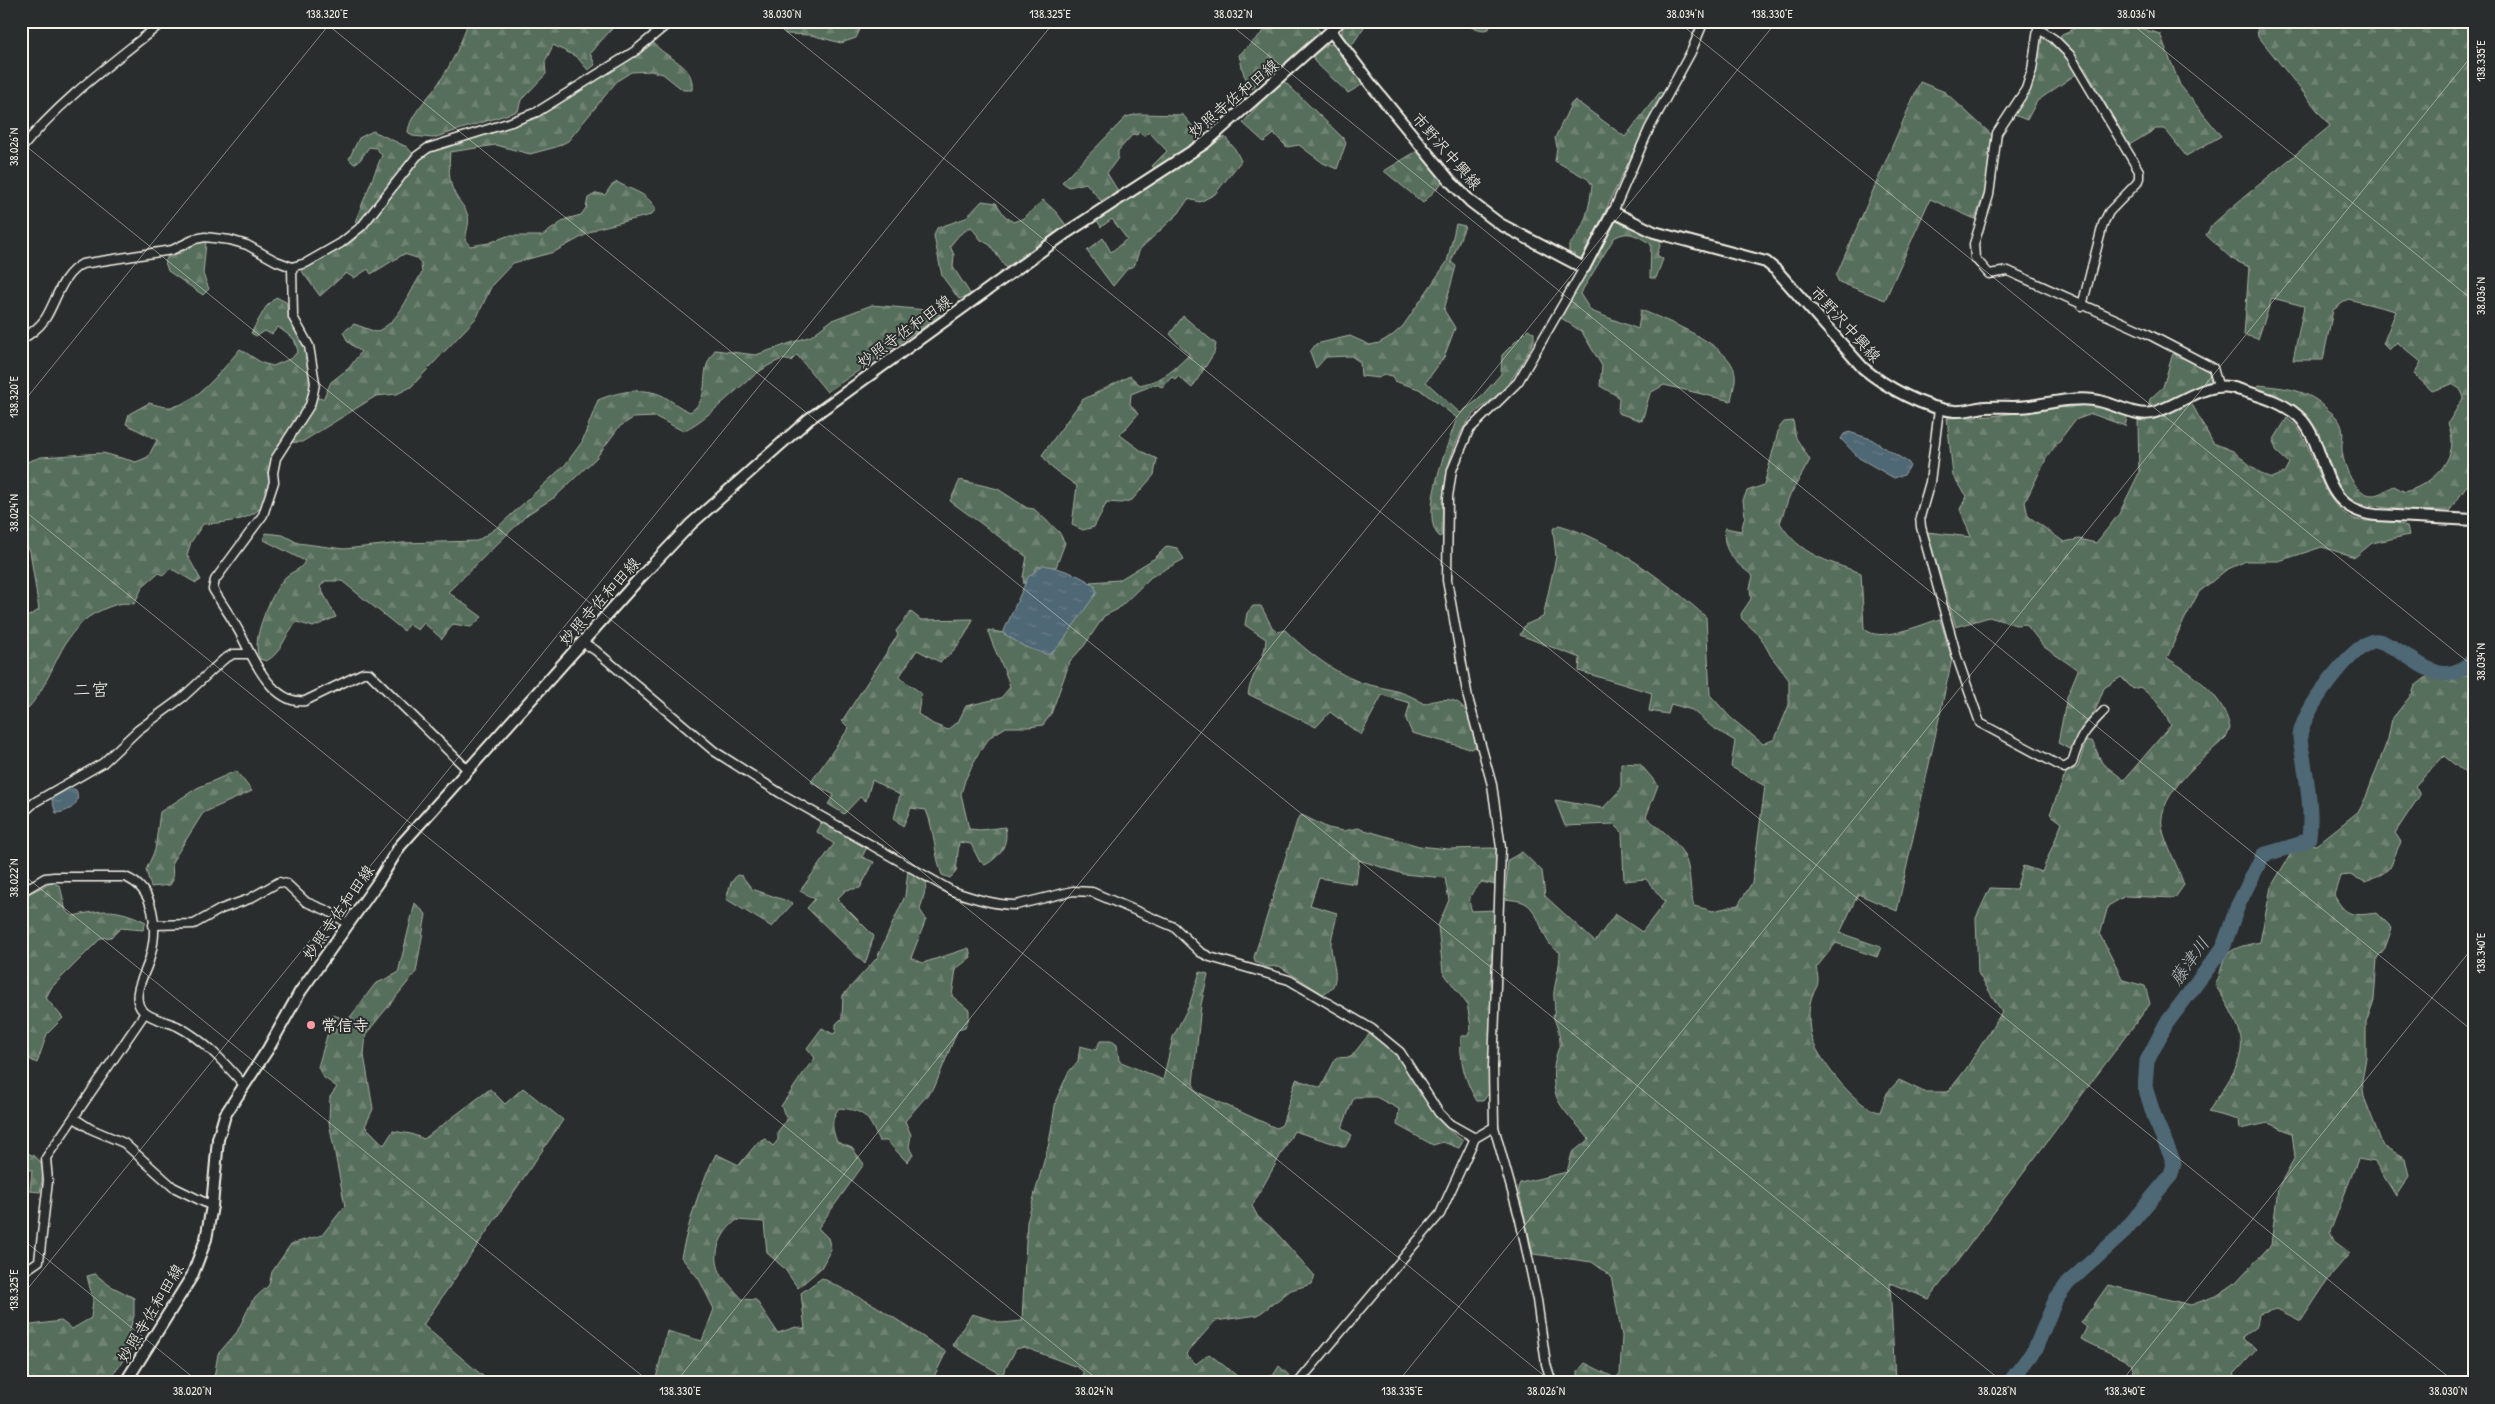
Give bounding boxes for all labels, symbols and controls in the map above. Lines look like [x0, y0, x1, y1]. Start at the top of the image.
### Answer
text: 138.320°E [306, 5, 349, 22]
text: 38.030°N [763, 5, 801, 22]
text: 138.325°E [1029, 5, 1072, 22]
text: 38.032°N [1214, 5, 1252, 22]
text: 38.034°N [1666, 5, 1704, 22]
text: 138.330°E [1751, 5, 1794, 22]
text: 38.036°N [2117, 5, 2155, 22]
text: 138.335°E [2472, 40, 2489, 82]
street label: 妙照寺佐和田線 [1183, 54, 1283, 142]
street label: 市野沢中興線 [1407, 108, 1487, 194]
text: 38.026°N [5, 128, 22, 166]
text: 38.036°N [2472, 277, 2489, 315]
street label: 市野沢中興線 [1806, 281, 1886, 367]
street label: 妙照寺佐和田線 [852, 289, 956, 373]
text: 138.320°E [5, 375, 22, 418]
text: 38.024°N [5, 494, 22, 532]
street label: 妙照寺佐和田線 [553, 552, 645, 650]
text: 38.034°N [2472, 643, 2489, 681]
district label: 二宮 [73, 677, 109, 702]
text: 38.022°N [5, 859, 22, 897]
street label: 妙照寺佐和田線 [297, 860, 379, 964]
water label: 藤津川 [2163, 932, 2215, 990]
text: 138.340°E [2472, 932, 2489, 973]
place label: 常信寺 [321, 1014, 369, 1036]
marker: 常信寺 [305, 1019, 317, 1031]
street label: 妙照寺佐和田線 [112, 1259, 188, 1367]
text: 138.325°E [5, 1268, 22, 1311]
text: 38.020°N [173, 1382, 211, 1399]
text: 138.330°E [659, 1382, 702, 1399]
text: 38.024°N [1075, 1382, 1113, 1399]
text: 138.335°E [1381, 1382, 1423, 1399]
text: 38.026°N [1527, 1382, 1565, 1399]
text: 38.028°N [1978, 1382, 2016, 1399]
text: 138.340°E [2105, 1382, 2146, 1399]
text: 38.030°N [2429, 1382, 2467, 1399]

